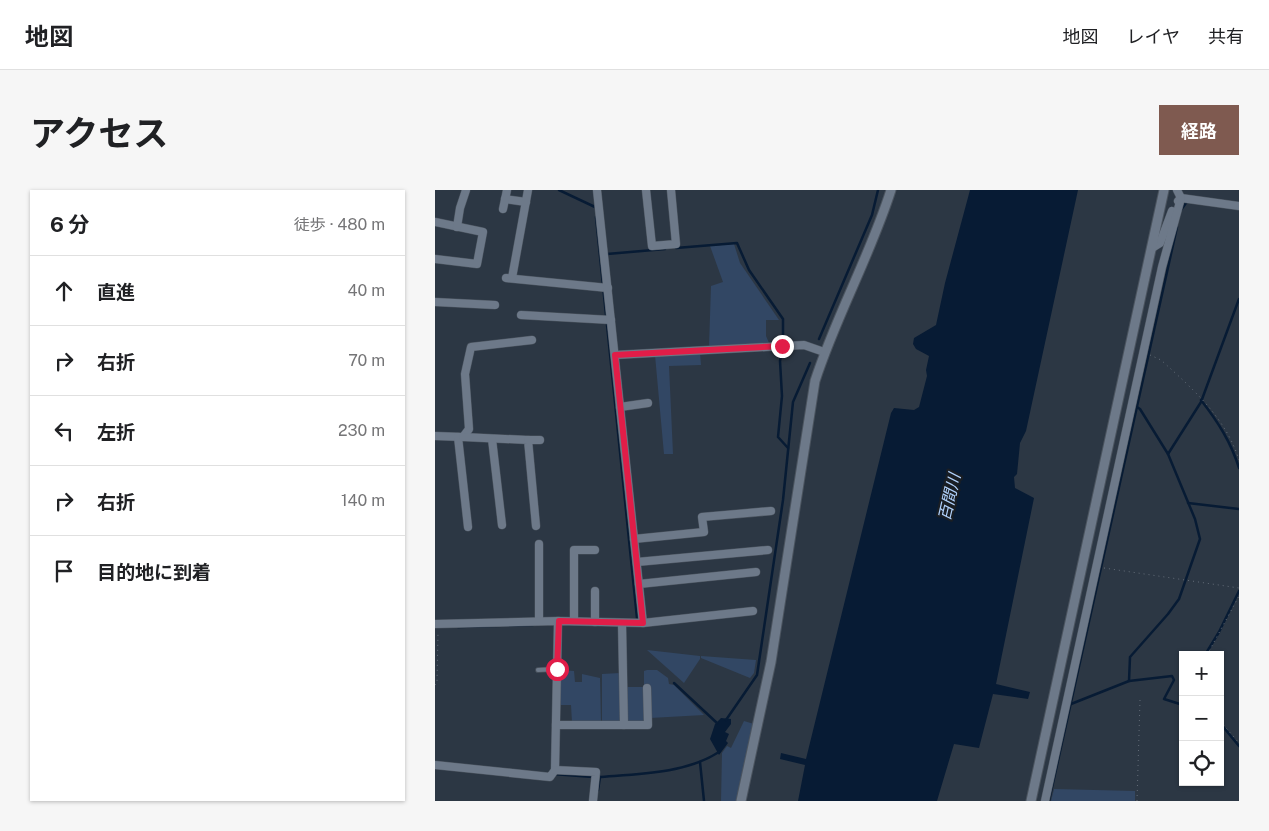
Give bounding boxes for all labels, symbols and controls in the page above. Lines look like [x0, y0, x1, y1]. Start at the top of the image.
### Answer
text: 地図 [25, 22, 73, 50]
text: 地図 [1063, 26, 1099, 47]
text: レイヤ [1127, 26, 1180, 47]
text: 共有 [1208, 26, 1244, 47]
button: 経路 [1159, 105, 1239, 155]
text: アクセス [30, 113, 168, 154]
text: 6 分 [50, 212, 90, 237]
text: 徒歩 · 480 m [294, 215, 385, 234]
icon: ahead [50, 277, 78, 305]
text: 直進 [97, 281, 135, 303]
text: 40 m [347, 281, 385, 300]
route end [771, 335, 794, 358]
icon: right [50, 347, 78, 375]
text: 右折 [97, 351, 135, 373]
text: 70 m [348, 351, 385, 370]
icon: left [50, 417, 78, 445]
text: 左折 [97, 421, 135, 443]
text: 230 m [338, 421, 385, 440]
water label: 百間川 [935, 470, 965, 523]
icon: right [50, 487, 78, 515]
text: 右折 [97, 491, 135, 513]
text: 140 m [341, 491, 385, 510]
icon: arrive [50, 557, 78, 585]
text: 目的地に到着 [97, 561, 211, 583]
map controls [1179, 651, 1224, 786]
button: + [1179, 651, 1224, 696]
route start [546, 658, 569, 681]
button: − [1179, 696, 1224, 741]
button: locate [1179, 741, 1224, 786]

